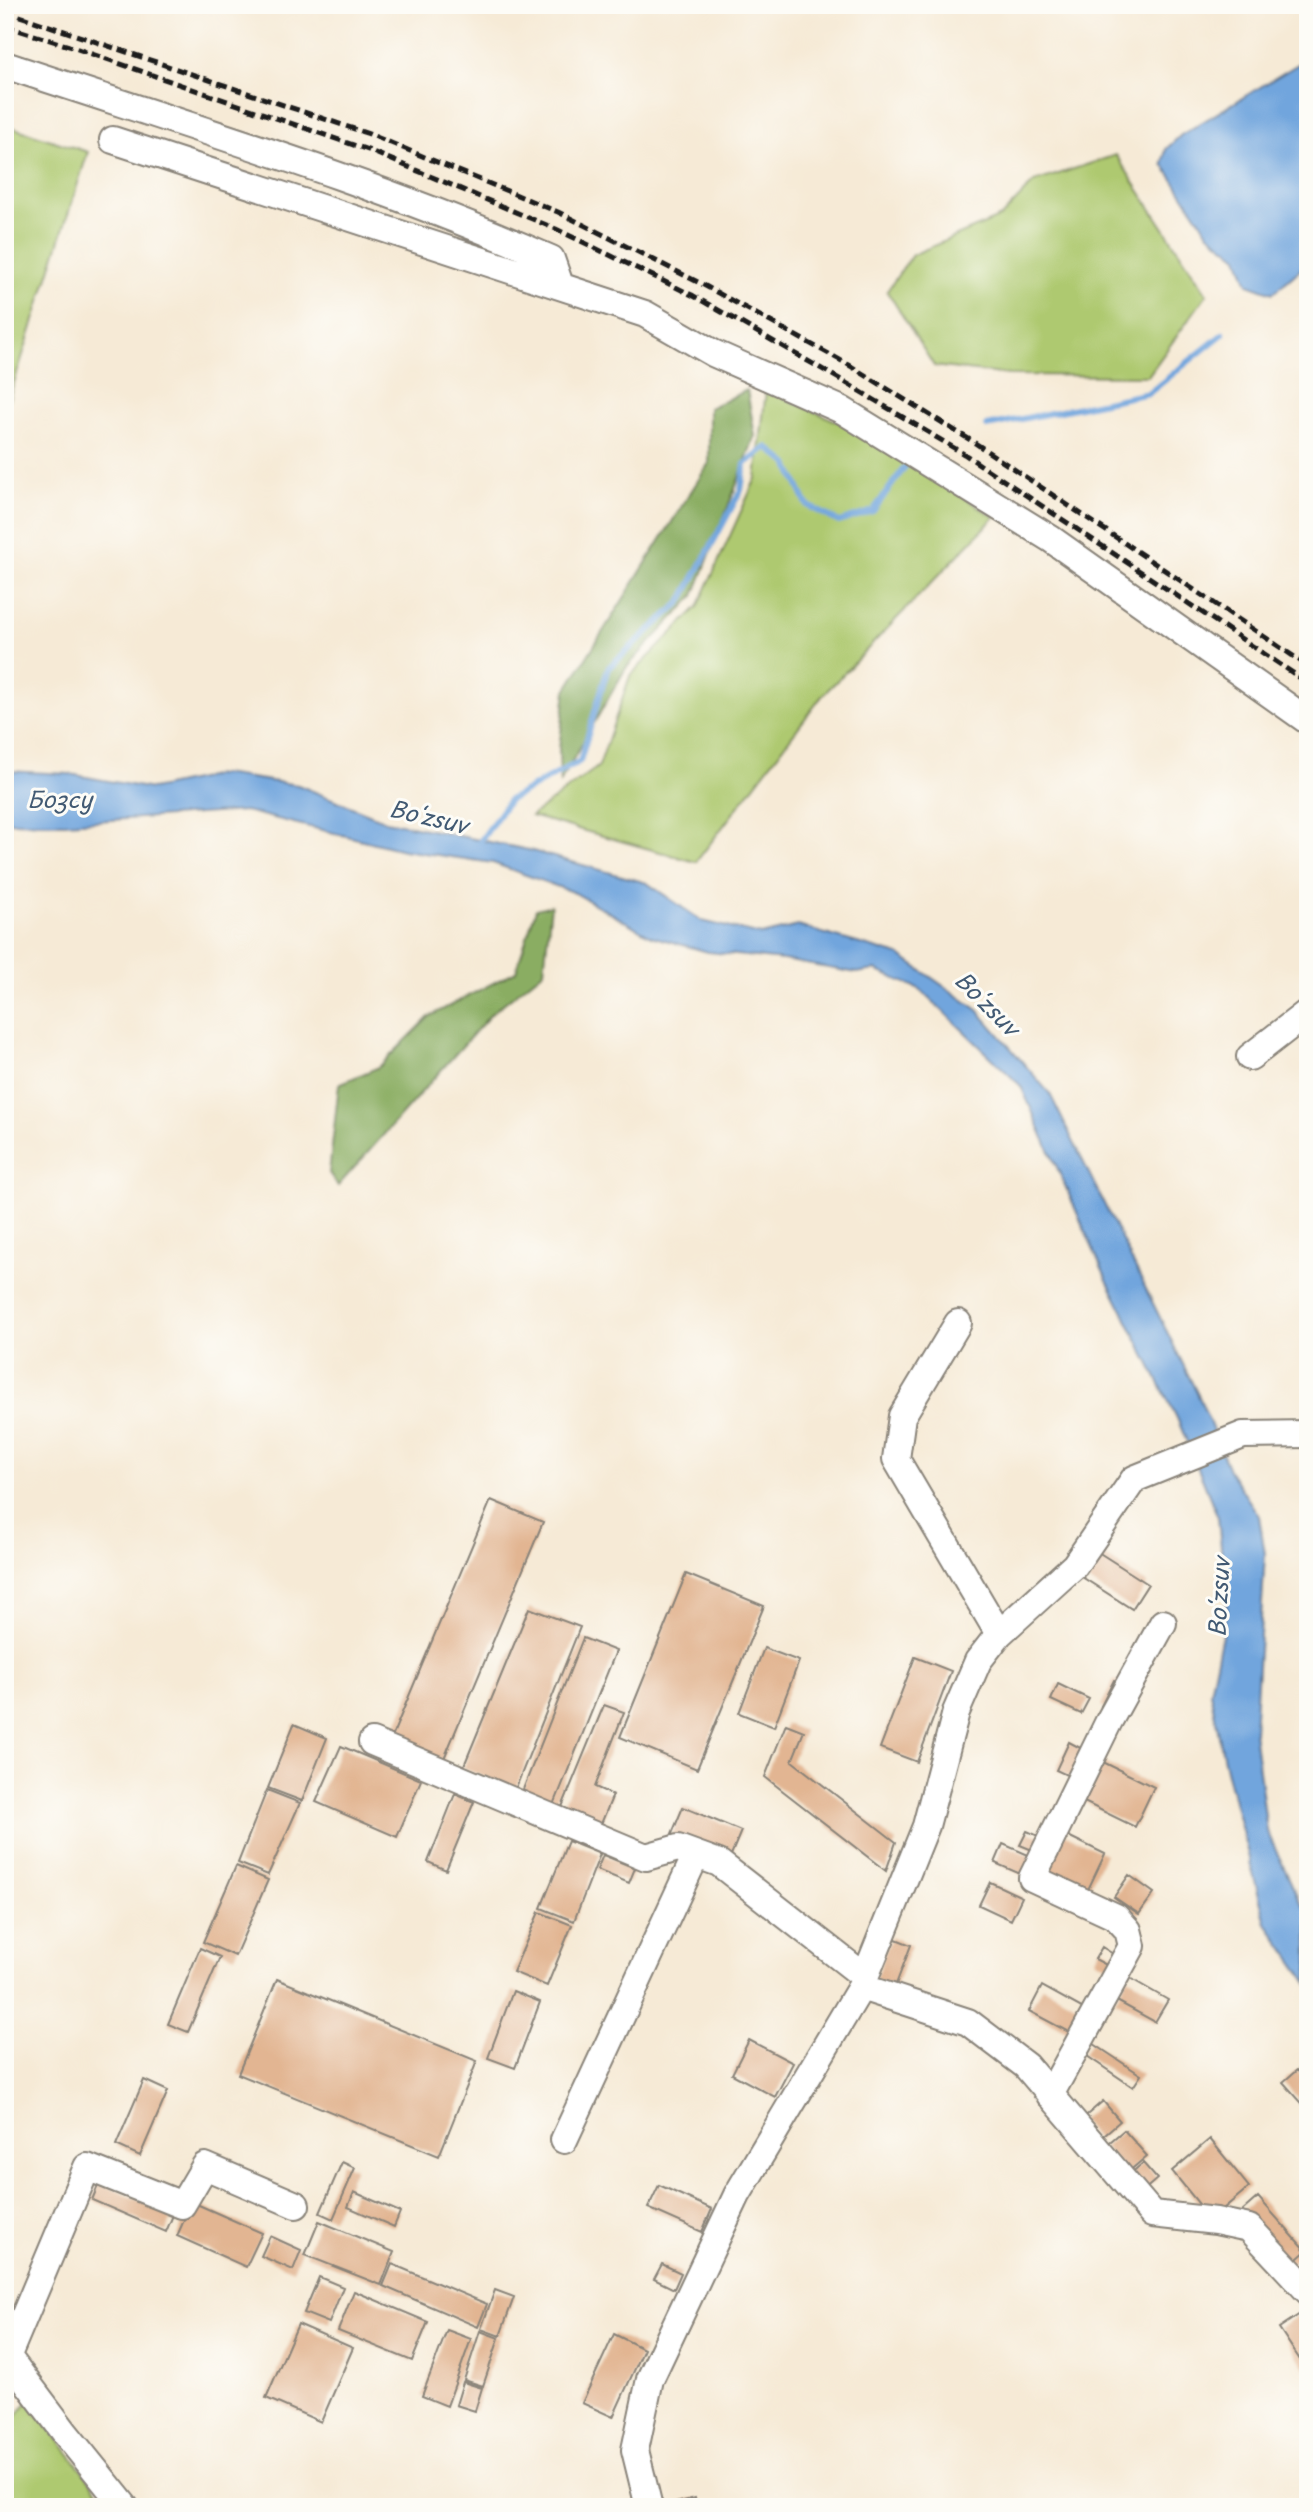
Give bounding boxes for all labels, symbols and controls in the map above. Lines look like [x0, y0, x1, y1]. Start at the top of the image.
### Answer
water label: Бозсу [28, 781, 94, 816]
water label: Boʻzsuv [386, 790, 475, 843]
water label: Boʻzsuv [948, 963, 1031, 1046]
water label: Boʻzsuv [1198, 1553, 1238, 1638]

